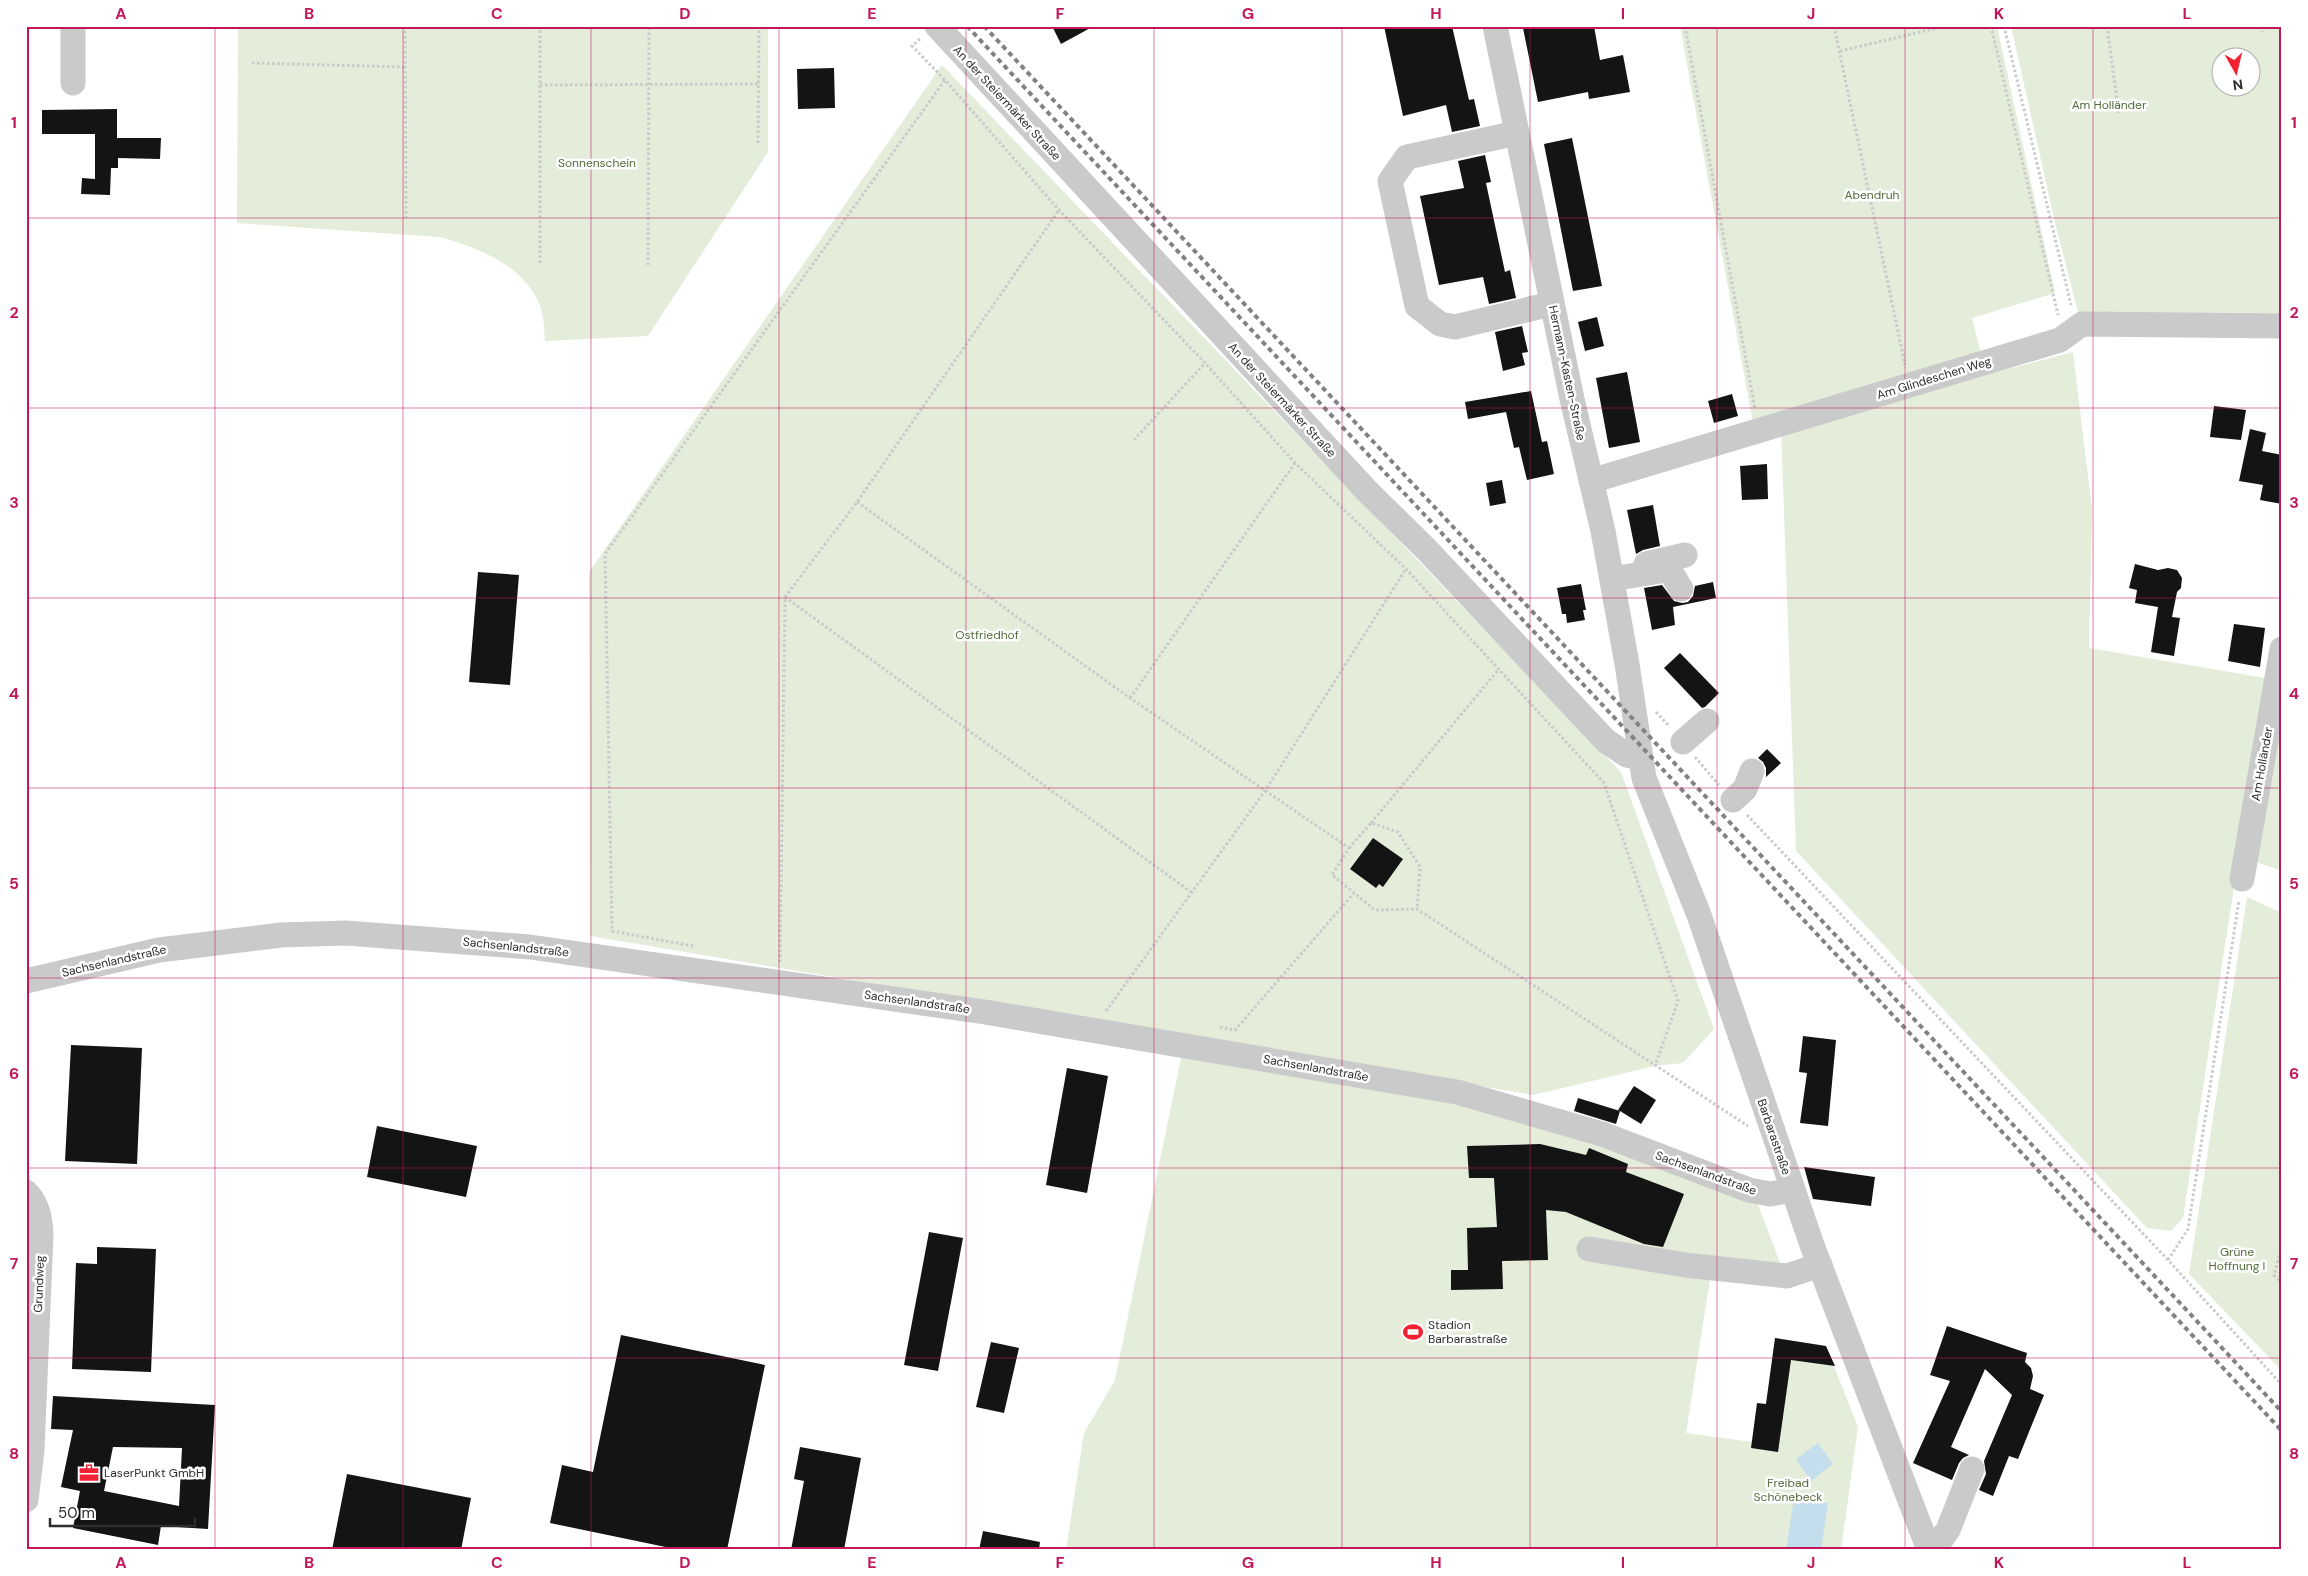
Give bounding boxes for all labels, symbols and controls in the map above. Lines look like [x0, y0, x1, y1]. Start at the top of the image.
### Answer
text: A [115, 3, 127, 24]
text: B [304, 3, 314, 24]
text: C [491, 3, 503, 24]
text: D [679, 3, 691, 24]
text: E [867, 3, 877, 24]
text: F [1056, 3, 1065, 24]
text: G [1242, 3, 1254, 24]
text: H [1430, 3, 1442, 24]
text: I [1621, 3, 1625, 24]
text: J [1807, 3, 1815, 24]
text: K [1994, 3, 2005, 24]
text: L [2183, 3, 2192, 24]
street label: An der Steiermärker Straße [950, 42, 1065, 164]
north arrow [2210, 48, 2260, 98]
text: N [2231, 75, 2244, 94]
park label: Am Holländer [2072, 97, 2147, 113]
text: 1 [11, 112, 17, 133]
text: 1 [2291, 112, 2297, 133]
park label: Sonnenschein [558, 155, 636, 171]
park label: Abendruh [1845, 187, 1900, 203]
text: 2 [9, 302, 19, 323]
text: 2 [2289, 302, 2299, 323]
street label: Hermann-Kasten-Straße [1545, 304, 1589, 442]
street label: An der Steiermärker Straße [1225, 339, 1340, 461]
street label: Am Glindeschen Weg [1875, 353, 1993, 403]
text: 3 [9, 492, 19, 513]
text: 3 [2289, 492, 2299, 513]
park label: Ostfriedhof [955, 627, 1019, 643]
text: 4 [9, 683, 19, 704]
text: 4 [2289, 683, 2299, 704]
street label: Am Holländer [2248, 725, 2276, 802]
text: 5 [9, 873, 19, 894]
text: 5 [2289, 873, 2299, 894]
street label: Sachsenlandstraße [462, 933, 570, 961]
street label: Sachsenlandstraße [60, 941, 168, 981]
street label: Sachsenlandstraße [863, 987, 971, 1017]
street label: Sachsenlandstraße [1262, 1051, 1370, 1085]
text: 6 [9, 1063, 19, 1084]
text: 6 [2289, 1063, 2299, 1084]
street label: Barbarastraße [1754, 1097, 1795, 1177]
street label: Sachsenlandstraße [1653, 1147, 1759, 1199]
park label: Grüne Hoffnung I [2209, 1244, 2265, 1274]
text: 7 [10, 1253, 19, 1274]
text: 7 [2290, 1253, 2299, 1274]
street label: Grundweg [30, 1255, 48, 1313]
place label: Stadion Barbarastraße [1428, 1317, 1507, 1347]
sports icon: Stadion Barbarastraße [1402, 1321, 1424, 1343]
text: 8 [9, 1443, 19, 1464]
text: 8 [2289, 1443, 2299, 1464]
office icon: LaserPunkt GmbH [78, 1462, 100, 1484]
place label: LaserPunkt GmbH [104, 1465, 204, 1481]
park label: Freibad Schönebeck [1754, 1475, 1822, 1505]
scale bar [50, 1496, 195, 1528]
text: 50 m [58, 1503, 95, 1523]
text: A [115, 1552, 127, 1573]
text: B [304, 1552, 314, 1573]
text: C [491, 1552, 503, 1573]
text: D [679, 1552, 691, 1573]
text: E [867, 1552, 877, 1573]
text: F [1056, 1552, 1065, 1573]
text: G [1242, 1552, 1254, 1573]
text: H [1430, 1552, 1442, 1573]
text: I [1621, 1552, 1625, 1573]
text: J [1807, 1552, 1815, 1573]
text: K [1994, 1552, 2005, 1573]
text: L [2183, 1552, 2192, 1573]

